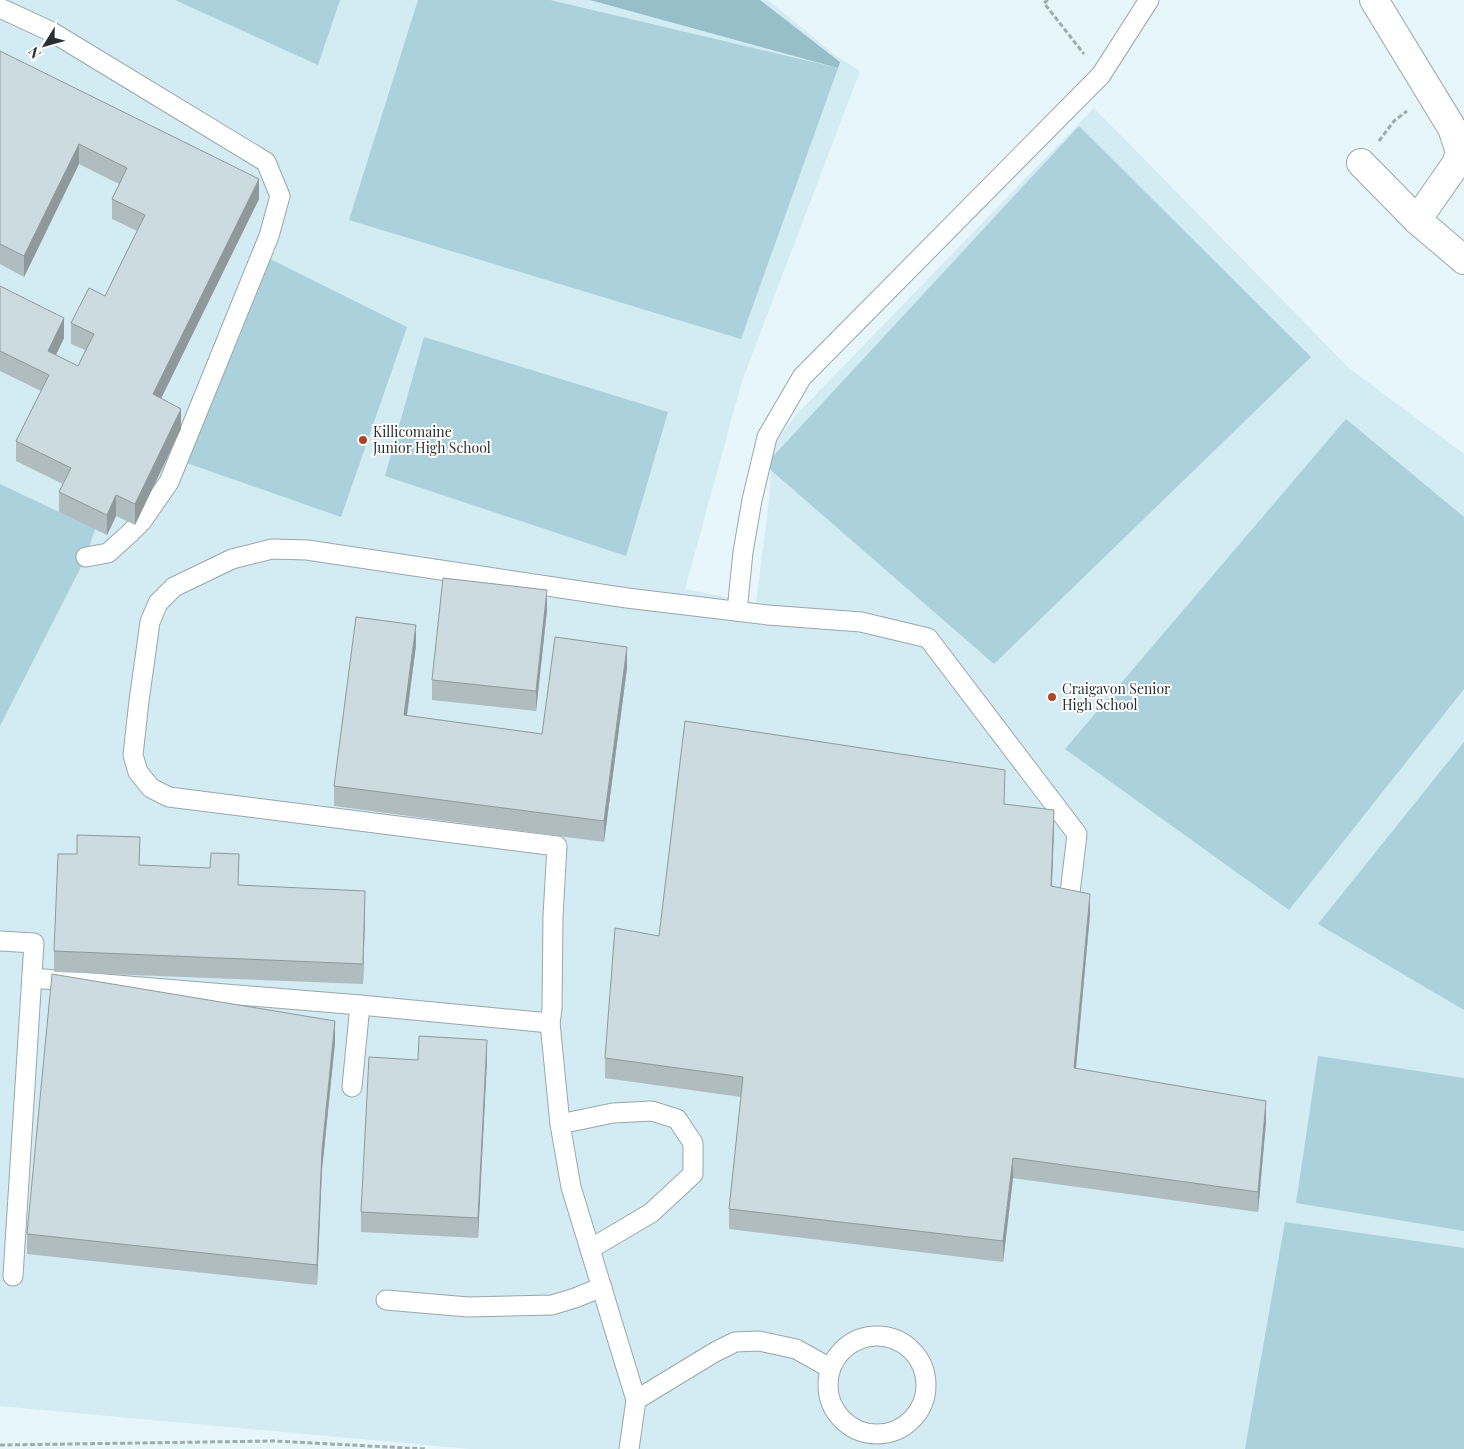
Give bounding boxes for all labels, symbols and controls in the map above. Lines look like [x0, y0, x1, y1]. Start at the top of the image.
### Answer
north arrow [20, 20, 70, 70]
text: N [24, 43, 45, 63]
place label: Killicomaine Junior High School [372, 422, 491, 457]
marker: Killicomaine Junior High School [357, 434, 369, 446]
place label: Craigavon Senior High School [1062, 679, 1171, 714]
marker: Craigavon Senior High School [1046, 691, 1058, 703]

